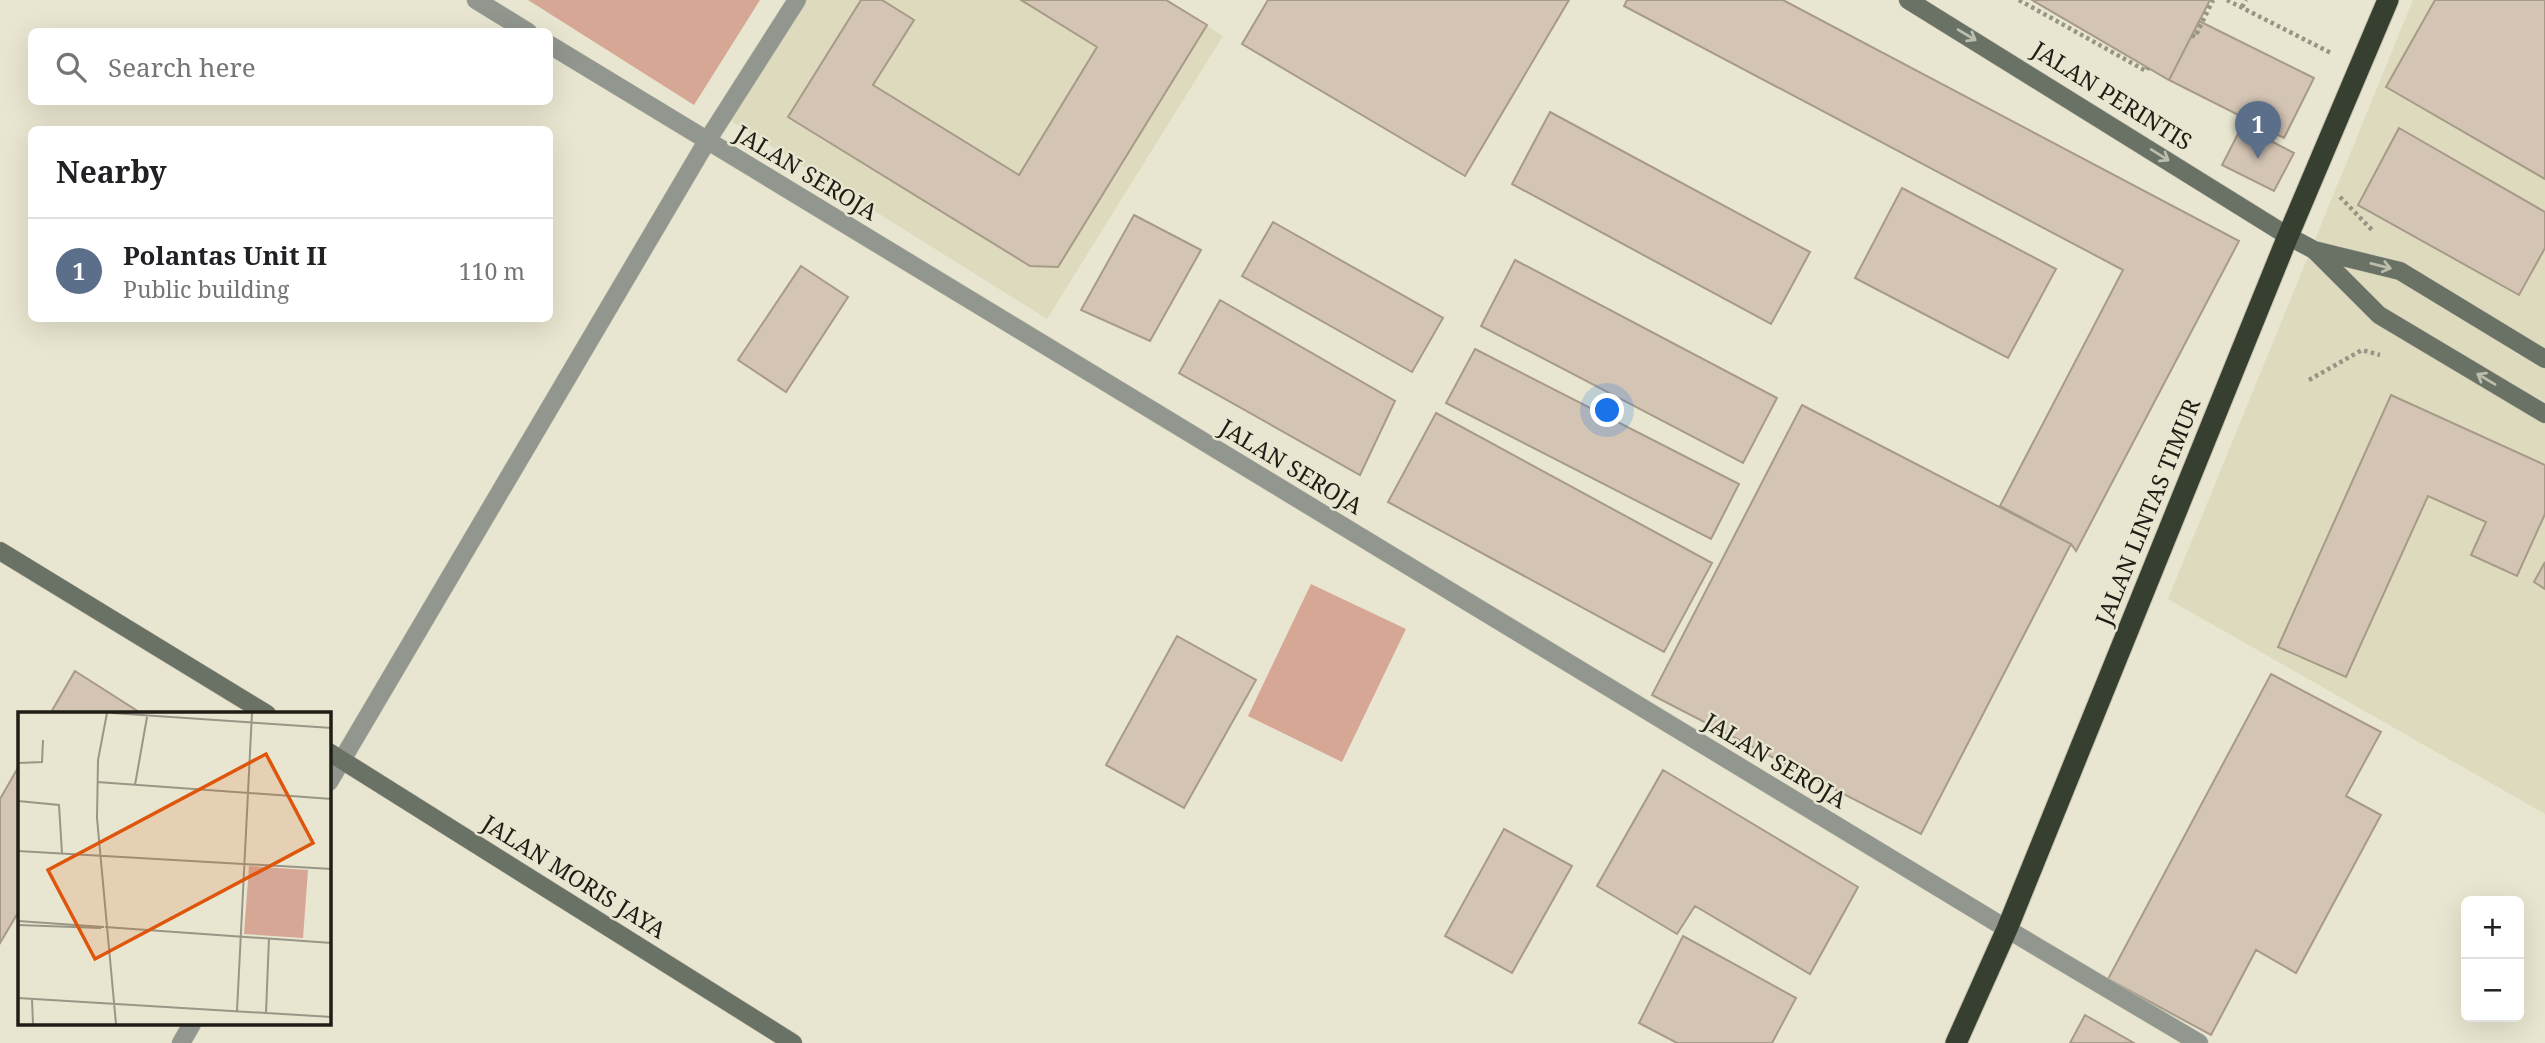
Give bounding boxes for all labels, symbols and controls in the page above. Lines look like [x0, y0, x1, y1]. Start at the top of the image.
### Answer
search box [28, 28, 553, 105]
one-way arrow [1956, 29, 1976, 43]
street label: JALAN PERINTIS [2026, 33, 2199, 157]
icon: search [52, 48, 90, 86]
text: Search here [108, 49, 256, 85]
pin: 1 [2235, 101, 2281, 159]
street label: JALAN SEROJA [728, 116, 885, 228]
one-way arrow [2150, 148, 2169, 163]
text: Nearby [56, 151, 167, 192]
text: Polantas Unit II [123, 237, 327, 273]
text: 1 [73, 255, 86, 287]
text: 110 m [459, 255, 525, 287]
one-way arrow [2369, 260, 2392, 273]
text: Public building [123, 273, 289, 305]
one-way arrow [2477, 371, 2497, 385]
your location [1590, 393, 1624, 427]
street label: JALAN LINTAS TIMUR [2087, 393, 2208, 631]
street label: JALAN SEROJA [1213, 410, 1370, 522]
street label: JALAN SEROJA [1697, 704, 1854, 816]
inset map [18, 712, 331, 1026]
street label: JALAN MORIS JAYA [476, 806, 673, 946]
map controls [2461, 896, 2524, 1022]
button: + [2461, 896, 2524, 959]
button: − [2461, 959, 2524, 1022]

